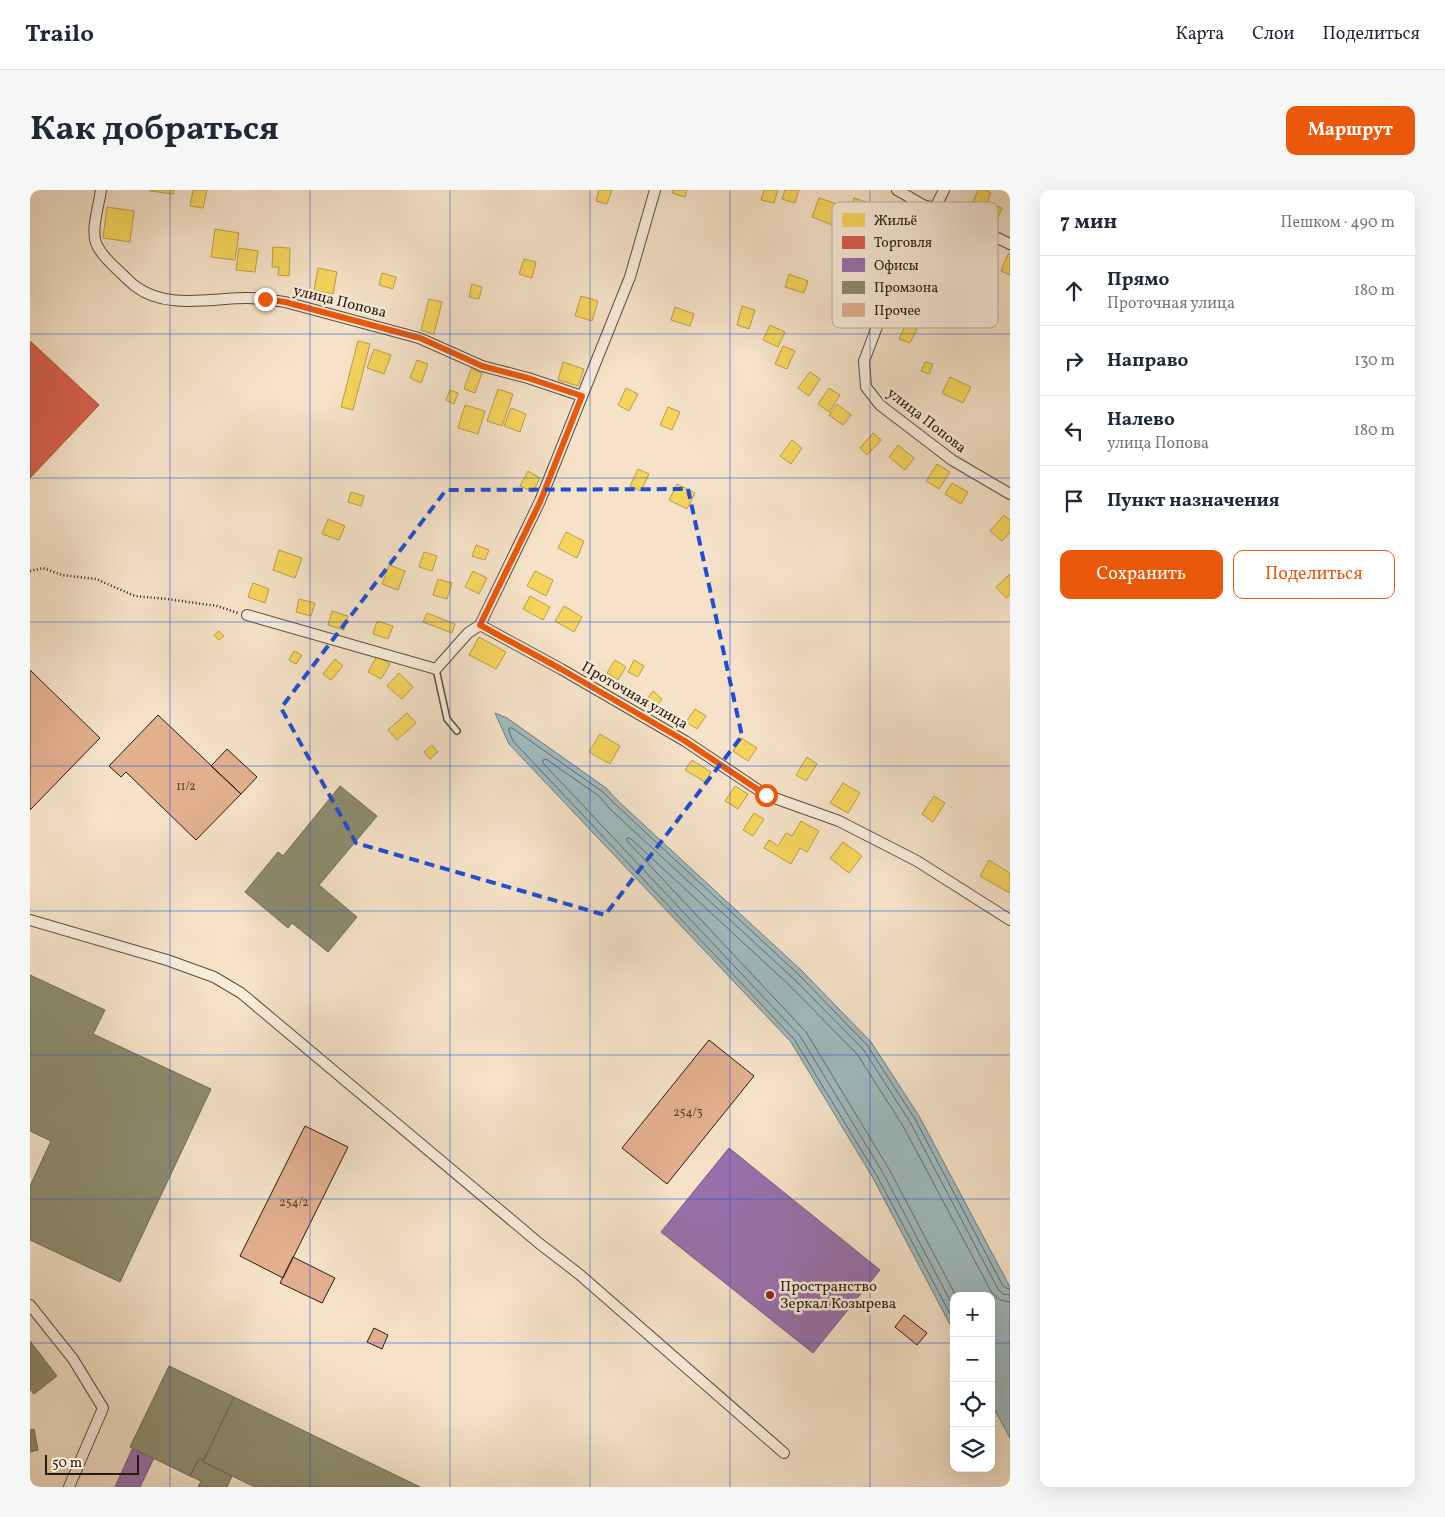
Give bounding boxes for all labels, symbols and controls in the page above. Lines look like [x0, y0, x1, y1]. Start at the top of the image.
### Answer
text: Trailo [25, 18, 94, 52]
text: Карта [1176, 22, 1224, 47]
text: Слои [1252, 22, 1294, 47]
text: Поделиться [1322, 22, 1420, 47]
text: Как добраться [30, 106, 279, 154]
button: Маршрут [1286, 106, 1415, 155]
legend [832, 202, 998, 328]
text: 7 мин [1060, 208, 1117, 237]
text: Жильё [874, 212, 918, 231]
text: Пешком · 490 m [1281, 212, 1395, 234]
text: Торговля [874, 234, 932, 253]
text: Офисы [874, 257, 919, 276]
text: Прямо [1107, 267, 1169, 293]
icon: ahead [1060, 277, 1088, 305]
text: Промзона [874, 279, 938, 298]
text: 180 m [1354, 280, 1395, 302]
street label: улица Попова [291, 281, 389, 324]
route end [254, 288, 277, 311]
text: Проточная улица [1107, 293, 1235, 315]
text: Прочее [874, 302, 921, 321]
icon: right [1060, 347, 1088, 375]
text: Направо [1107, 348, 1189, 374]
text: 130 m [1354, 350, 1395, 372]
street label: улица Попова [882, 383, 970, 459]
text: Налево [1107, 407, 1175, 433]
icon: left [1060, 417, 1088, 445]
text: 180 m [1354, 420, 1395, 442]
text: улица Попова [1107, 433, 1209, 455]
icon: arrive [1060, 487, 1088, 515]
text: Пункт назначения [1107, 488, 1280, 514]
button: Сохранить [1060, 550, 1223, 599]
button: Поделиться [1233, 550, 1395, 599]
street label: Проточная улица [577, 657, 691, 735]
house number: 11/2 [176, 779, 196, 795]
route start [755, 784, 778, 807]
house number: 254/3 [673, 1105, 703, 1121]
house number: 254/2 [279, 1195, 309, 1211]
place label: Пространство Зеркал Козырева [780, 1277, 896, 1315]
marker: Пространство Зеркал Козырева [764, 1289, 776, 1301]
map controls [950, 1292, 995, 1472]
button: + [950, 1292, 995, 1337]
button: − [950, 1337, 995, 1382]
button: locate [950, 1382, 995, 1427]
button: layers [950, 1427, 995, 1472]
scale bar [45, 1452, 139, 1475]
text: 50 m [52, 1454, 82, 1473]

